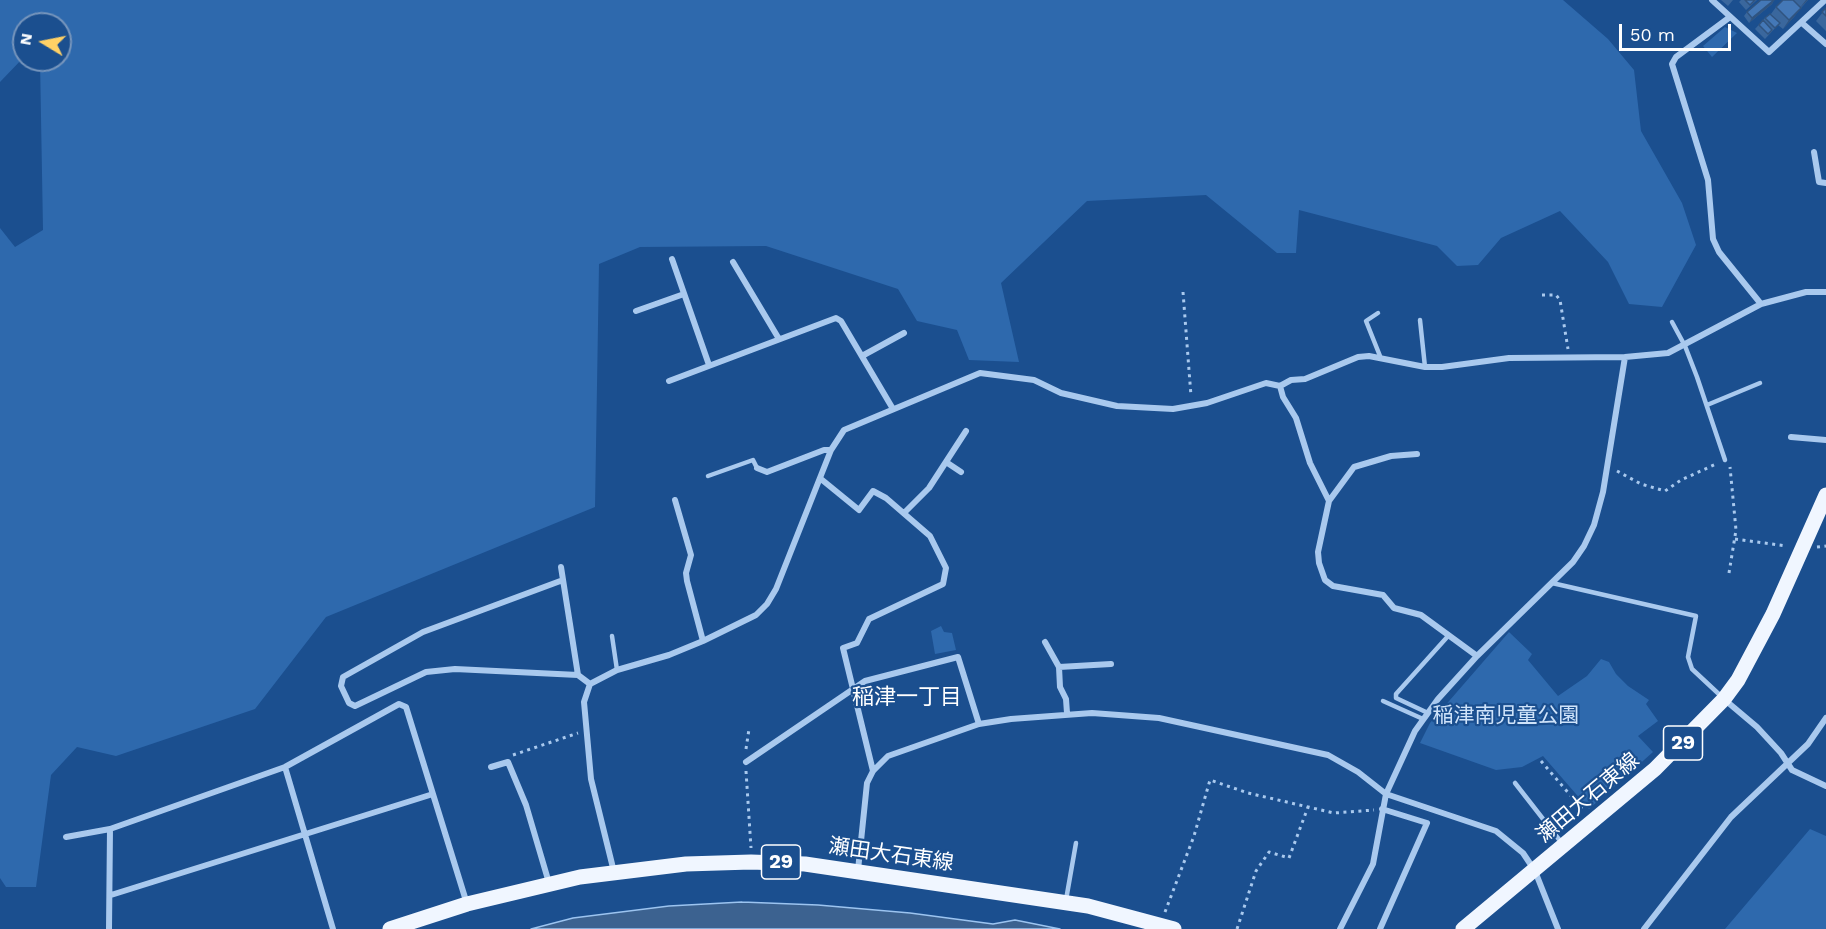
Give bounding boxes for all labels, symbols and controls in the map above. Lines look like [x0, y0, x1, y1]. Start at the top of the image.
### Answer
north arrow [12, 12, 72, 72]
scale bar [1622, 12, 1734, 50]
text: 50 m [1630, 24, 1675, 45]
text: N [15, 32, 36, 47]
district label: 稲津一丁目 [852, 685, 962, 711]
park label: 稲津南児童公園 [1433, 703, 1579, 729]
road number: 29 [1664, 726, 1702, 760]
street label: 瀬田大石東線 [1532, 748, 1644, 848]
street label: 瀬田大石東線 [827, 834, 955, 876]
road number: 29 [762, 845, 800, 879]

